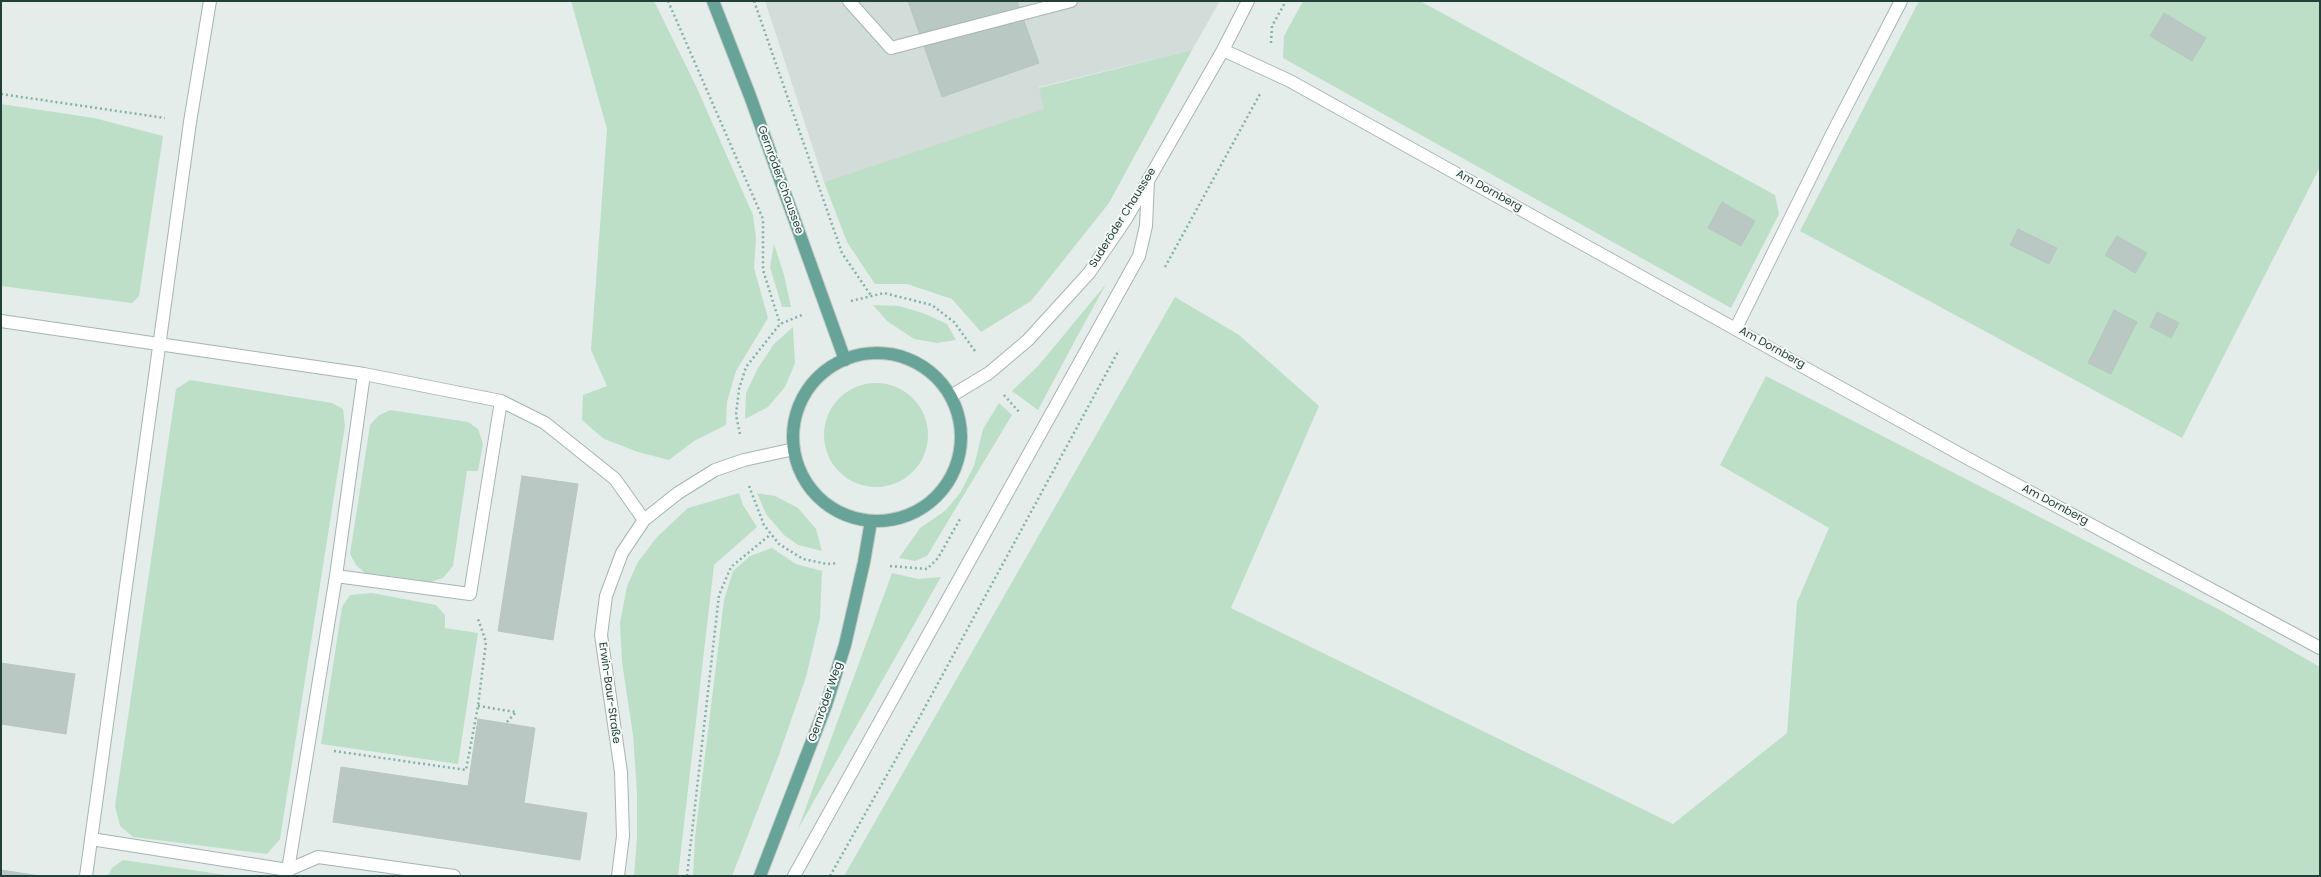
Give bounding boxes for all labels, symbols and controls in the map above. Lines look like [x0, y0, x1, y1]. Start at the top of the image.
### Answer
street label: Gernröder Chaussee [754, 124, 806, 236]
street label: Suderöder Chaussee [1087, 166, 1159, 270]
street label: Am Dornberg [1454, 167, 1524, 215]
street label: Am Dornberg [1737, 324, 1807, 372]
street label: Am Dornberg [2019, 482, 2091, 528]
street label: Erwin-Baur-Straße [595, 641, 623, 745]
street label: Gernröder Weg [806, 660, 846, 744]

